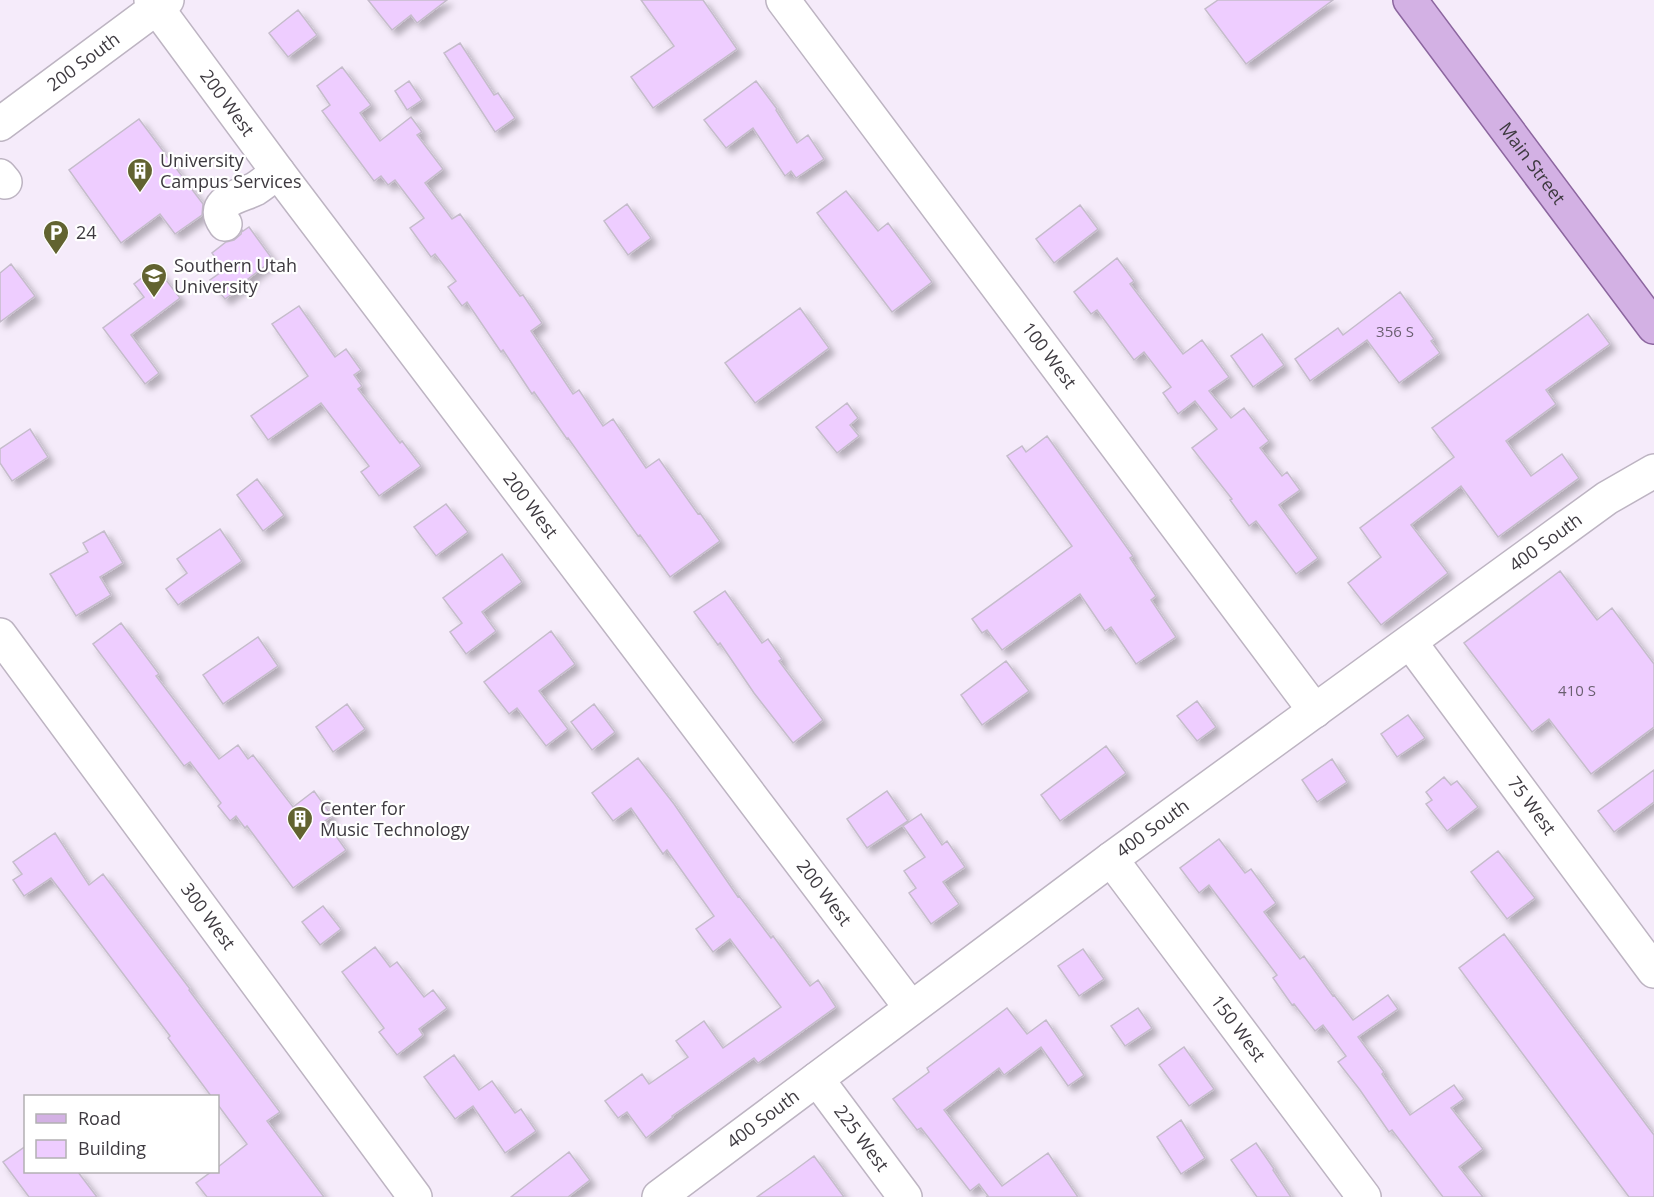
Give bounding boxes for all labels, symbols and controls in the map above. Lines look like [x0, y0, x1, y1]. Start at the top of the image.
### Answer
street label: 200 South [42, 26, 124, 96]
street label: 200 West [195, 64, 260, 141]
street label: Main Street [1494, 117, 1571, 209]
place label: University Campus Services [160, 148, 302, 193]
building icon: University Campus Services [125, 156, 155, 194]
parking icon: 24 [41, 218, 71, 256]
place label: 24 [76, 220, 97, 244]
place label: Southern Utah University [174, 253, 297, 298]
school or university icon: Southern Utah University [139, 261, 169, 299]
street label: 100 West [1017, 317, 1083, 393]
house number: 356 S [1376, 321, 1414, 341]
street label: 200 West [498, 467, 564, 543]
street label: 400 South [1504, 507, 1586, 576]
house number: 410 S [1558, 680, 1596, 700]
street label: 75 West [1503, 771, 1562, 839]
street label: 400 South [1111, 793, 1193, 862]
place label: Center for Music Technology [320, 796, 470, 841]
building icon: Center for Music Technology [285, 804, 315, 842]
street label: 200 West [792, 854, 858, 930]
street label: 300 West [176, 878, 241, 954]
street label: 150 West [1206, 990, 1272, 1066]
street label: 400 South [721, 1083, 804, 1153]
legend [24, 1095, 219, 1173]
street label: 225 West [829, 1100, 895, 1176]
text: Road [78, 1106, 121, 1130]
text: Building [78, 1136, 146, 1160]

